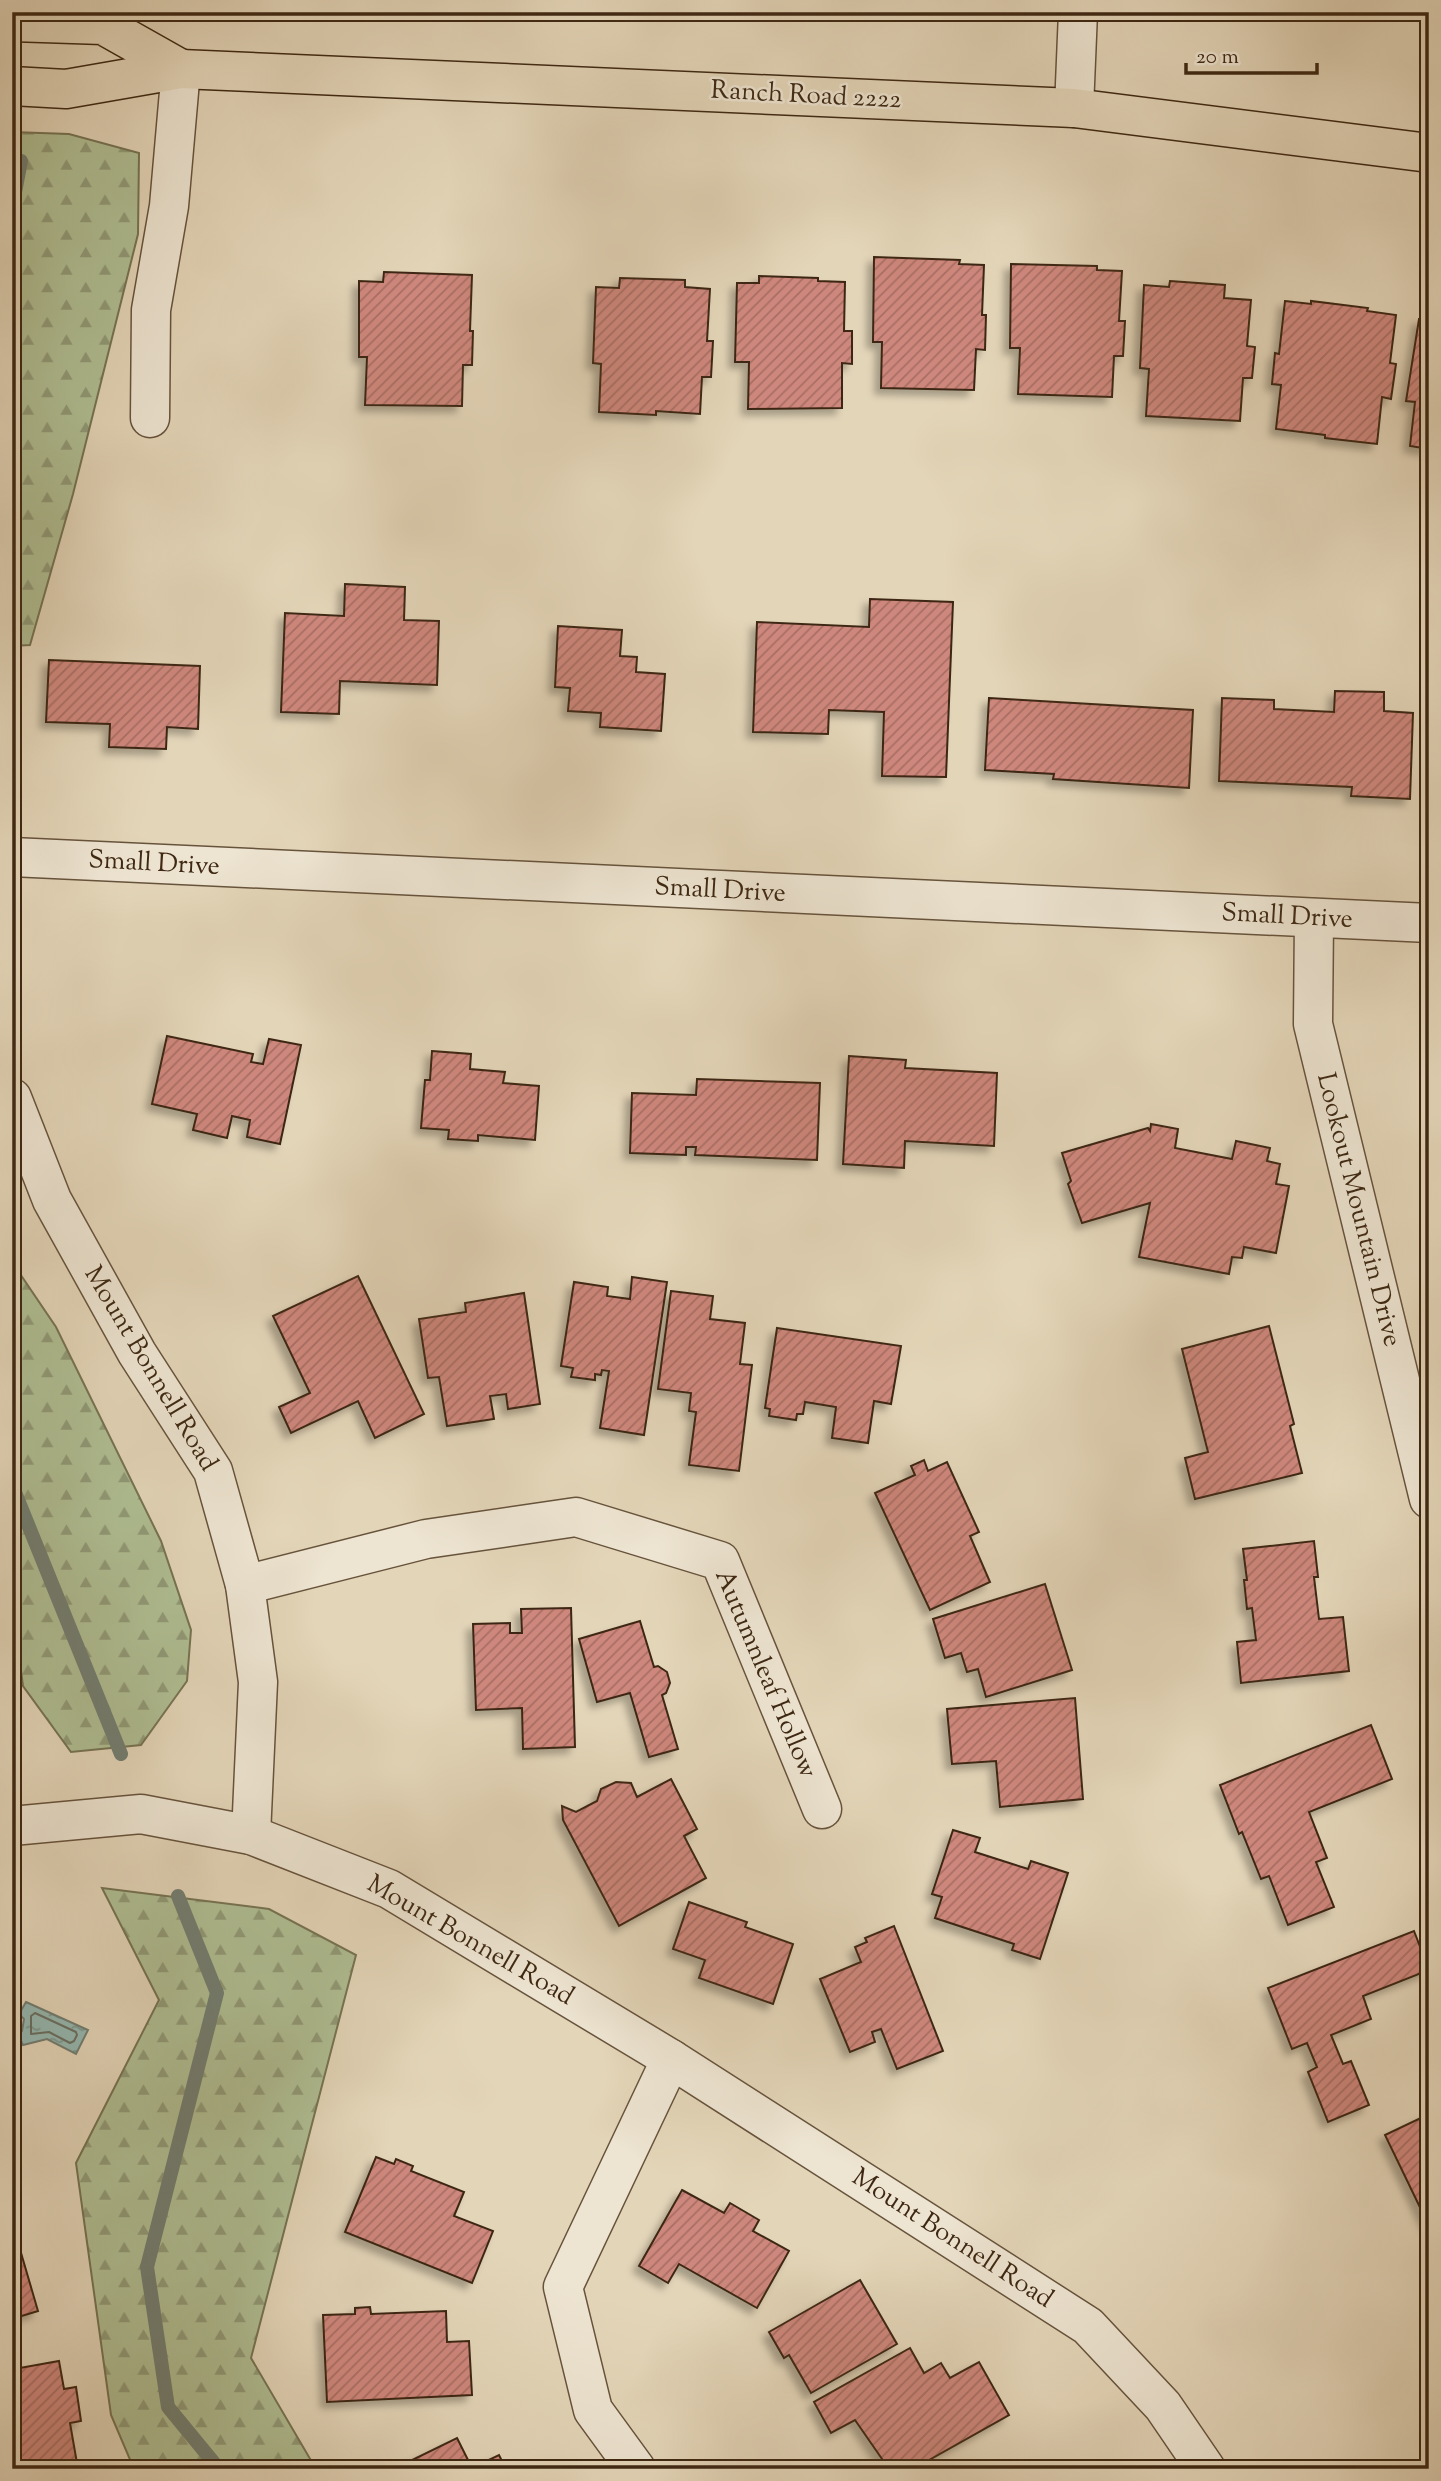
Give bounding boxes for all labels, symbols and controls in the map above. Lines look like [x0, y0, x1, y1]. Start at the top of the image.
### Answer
scale bar [1186, 32, 1317, 76]
text: 20 m [1196, 43, 1239, 73]
street label: Ranch Road 2222 [710, 73, 902, 119]
street label: Small Drive [87, 842, 221, 886]
street label: Small Drive [653, 869, 787, 913]
street label: Small Drive [1220, 895, 1354, 939]
street label: Lookout Mountain Drive [1306, 1069, 1410, 1351]
street label: Mount Bonnell Road [74, 1259, 226, 1479]
street label: Autumnleaf Hollow [704, 1564, 826, 1784]
street label: Mount Bonnell Road [360, 1867, 581, 2016]
street label: Mount Bonnell Road [844, 2160, 1060, 2318]

